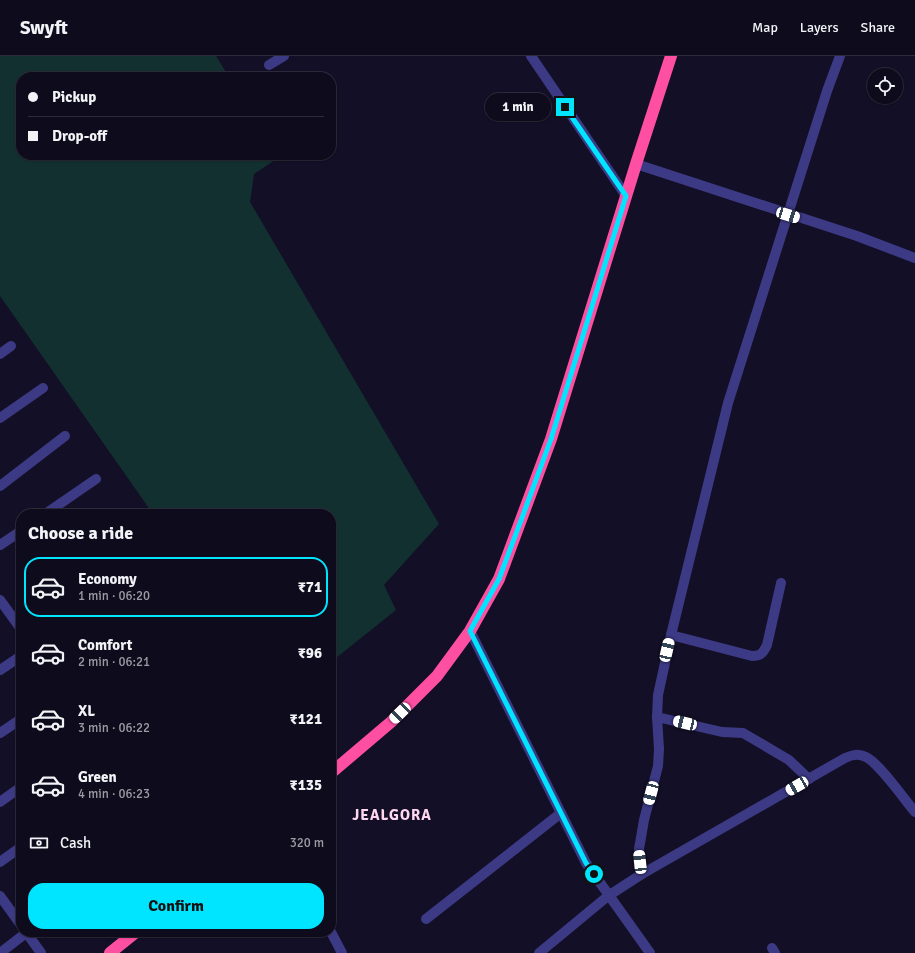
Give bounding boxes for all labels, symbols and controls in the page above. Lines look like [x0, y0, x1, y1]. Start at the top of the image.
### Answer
text: Swyft [20, 16, 68, 40]
text: Map [752, 19, 778, 36]
text: Layers [800, 19, 839, 36]
text: Share [861, 19, 895, 36]
map controls [867, 68, 903, 104]
button: locate [867, 68, 903, 104]
text: Pickup [52, 88, 96, 106]
callout: 1 min [485, 93, 551, 121]
route end [556, 98, 574, 116]
text: 1 min [502, 99, 534, 115]
text: Drop-off [52, 127, 107, 145]
car [775, 206, 801, 224]
text: Choose a ride [28, 522, 133, 544]
icon: car [30, 569, 66, 605]
text: Economy [78, 570, 137, 588]
text: ₹71 [298, 578, 322, 596]
text: 1 min · 06:20 [78, 588, 150, 604]
icon: car [30, 635, 66, 671]
text: Comfort [78, 636, 132, 654]
car [658, 637, 676, 663]
text: ₹96 [298, 644, 322, 662]
text: 2 min · 06:21 [78, 654, 150, 670]
car [387, 700, 413, 726]
icon: car [30, 701, 66, 737]
text: XL [78, 702, 95, 720]
text: ₹121 [290, 710, 322, 728]
car [672, 714, 698, 732]
text: 3 min · 06:22 [78, 720, 150, 736]
icon: car [30, 767, 66, 803]
text: Green [78, 768, 117, 786]
car [784, 775, 810, 797]
text: ₹135 [290, 776, 322, 794]
car [642, 780, 660, 806]
text: 4 min · 06:23 [78, 786, 150, 802]
district label: JEALGORA [352, 806, 432, 824]
icon: cash [28, 832, 50, 854]
text: Cash [60, 834, 91, 852]
text: 320 m [290, 835, 324, 851]
car [633, 849, 647, 875]
route start [585, 865, 603, 883]
button: Confirm [28, 883, 324, 929]

